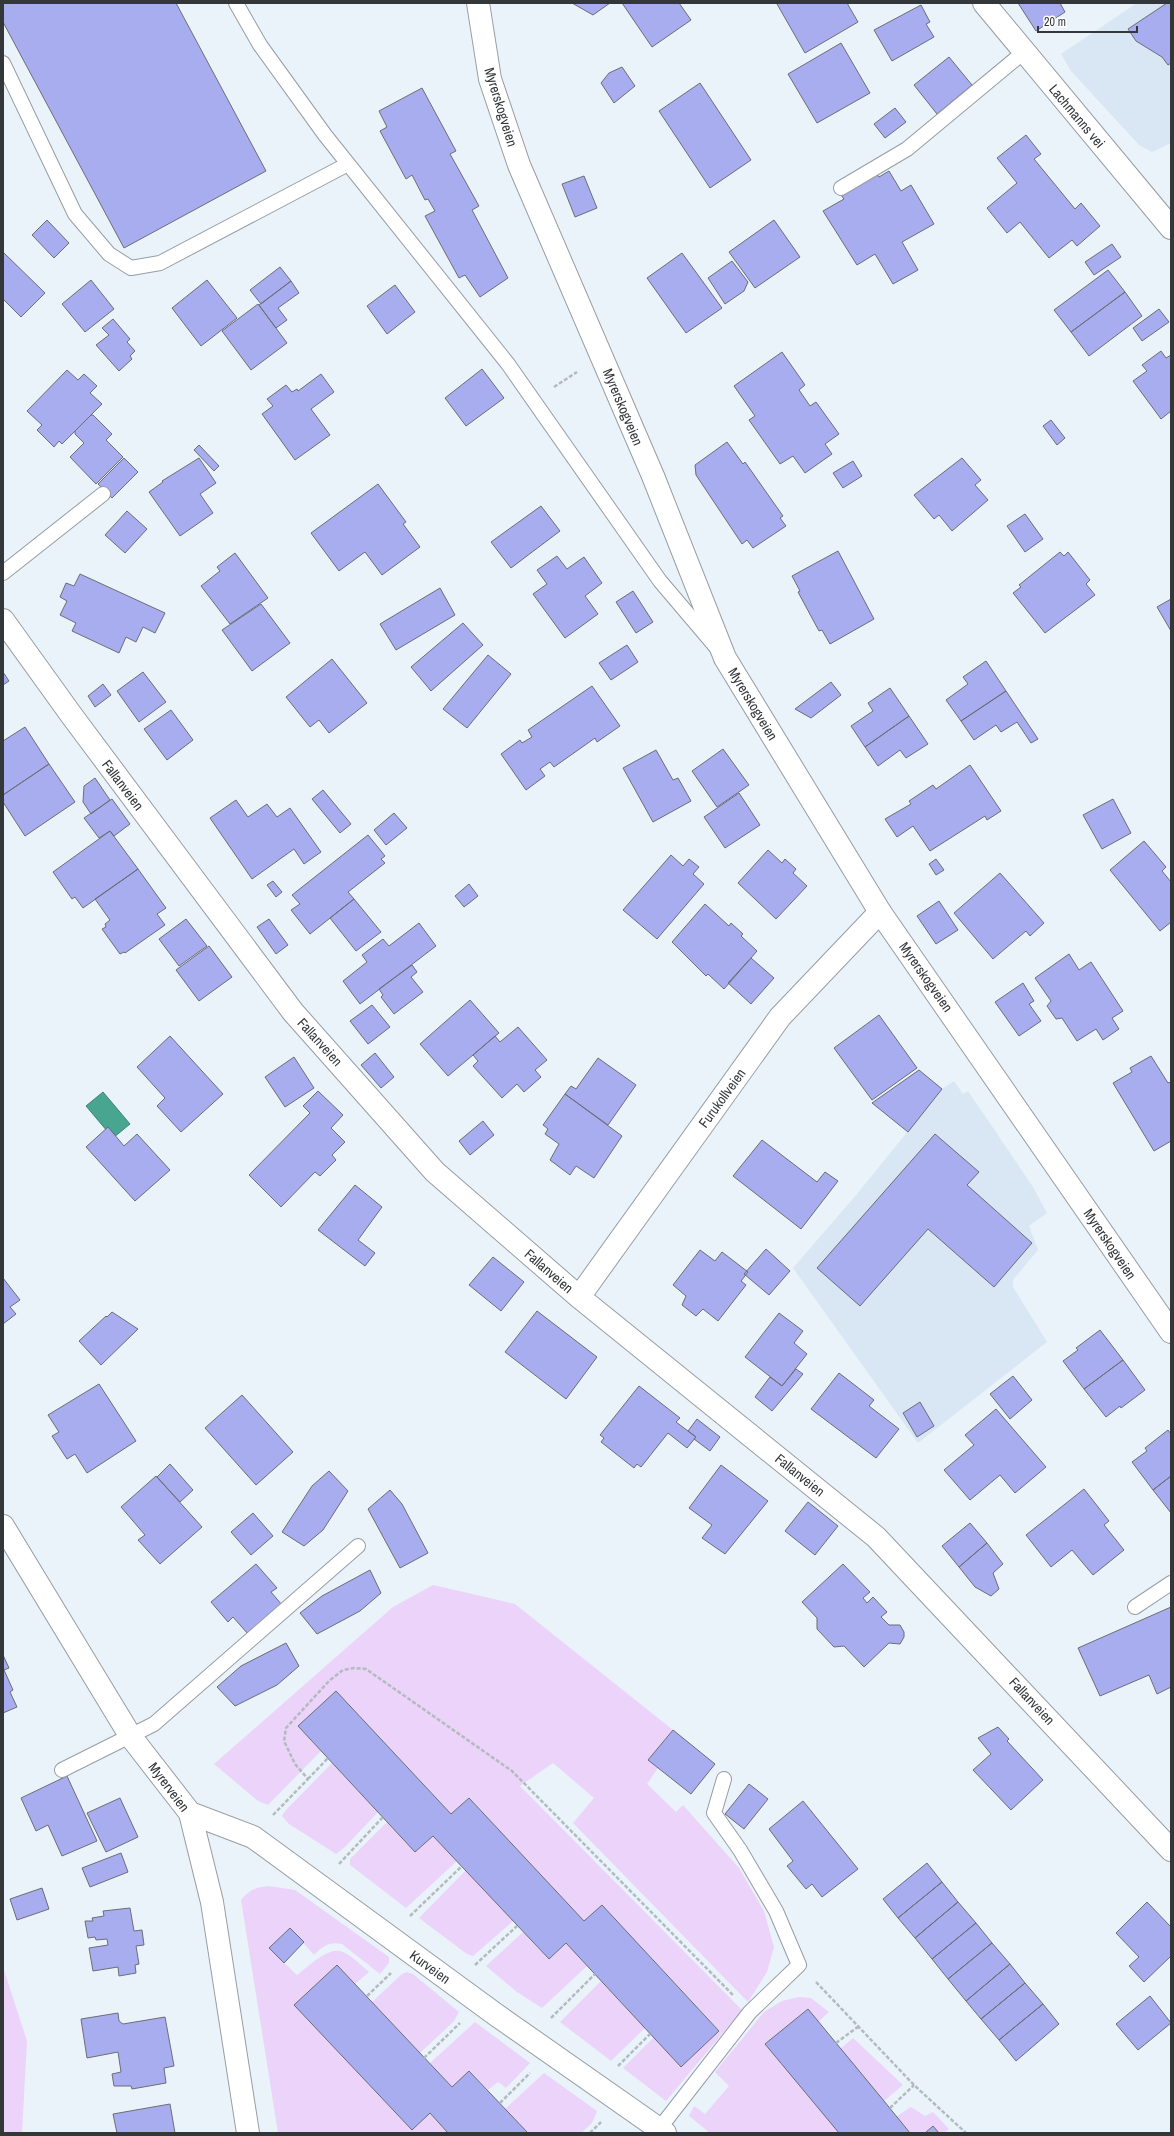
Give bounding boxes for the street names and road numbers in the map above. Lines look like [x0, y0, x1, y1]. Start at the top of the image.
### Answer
street label: Myrerskogveien [480, 65, 522, 149]
street label: Lachmanns vei [1045, 80, 1109, 152]
street label: Myrerskogveien [599, 366, 647, 448]
street label: Myrerskogveien [724, 664, 782, 744]
street label: Fallanveien [98, 756, 148, 814]
street label: Myrerskogveien [895, 938, 957, 1016]
street label: Fallanveien [294, 1014, 346, 1070]
street label: Furukollveien [694, 1065, 750, 1131]
street label: Myrerskogveien [1080, 1205, 1140, 1283]
street label: Fallanveien [521, 1245, 577, 1297]
street label: Fallanveien [771, 1450, 829, 1500]
street label: Fallanveien [1005, 1673, 1059, 1729]
street label: Myrerveien [145, 1759, 193, 1815]
street label: Kurveien [406, 1946, 454, 1988]

